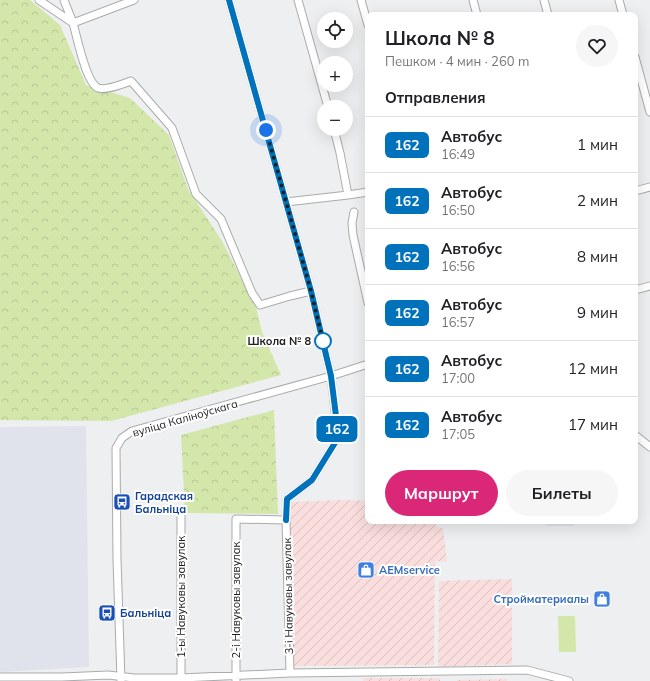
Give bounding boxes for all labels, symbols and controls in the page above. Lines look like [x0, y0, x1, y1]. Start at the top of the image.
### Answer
map controls [317, 12, 353, 136]
button: locate [317, 12, 353, 48]
button: heart [576, 25, 618, 67]
text: Школа № 8 [385, 26, 495, 50]
text: Пешком · 4 мин · 260 m [385, 53, 529, 69]
button: + [317, 56, 353, 92]
text: Отправления [385, 88, 486, 107]
button: − [317, 100, 353, 136]
your location [256, 120, 276, 140]
text: Автобус [441, 127, 502, 146]
text: 1 мин [577, 135, 618, 154]
text: 162 [394, 136, 420, 154]
text: 16:49 [441, 146, 475, 162]
text: Автобус [441, 183, 502, 202]
text: 2 мин [577, 191, 618, 210]
text: 162 [394, 192, 420, 210]
text: 16:50 [441, 202, 475, 218]
text: Автобус [441, 239, 502, 258]
text: 8 мин [577, 247, 618, 266]
text: 162 [394, 248, 420, 266]
text: 16:56 [441, 258, 475, 274]
text: Автобус [441, 295, 502, 314]
text: 9 мин [577, 303, 618, 322]
text: 162 [394, 304, 420, 322]
text: 16:57 [441, 314, 475, 330]
marker: Школа № 8 [314, 332, 332, 350]
place label: Школа № 8 [248, 334, 311, 348]
text: Автобус [441, 351, 502, 370]
text: 12 мин [568, 359, 618, 378]
text: 162 [394, 360, 420, 378]
text: 17:00 [441, 370, 475, 386]
street label: вуліца Каліноўскага [131, 396, 239, 440]
text: Автобус [441, 407, 502, 426]
text: 17 мин [568, 415, 618, 434]
line badge: 162 [314, 416, 360, 442]
text: 162 [394, 416, 420, 434]
text: 162 [324, 420, 350, 438]
text: 17:05 [441, 426, 475, 442]
button: Маршрут [385, 470, 498, 516]
button: Билеты [506, 470, 618, 516]
place label: Гарадская Бальніца [135, 489, 193, 516]
bus stop icon: Гарадская Бальніца [112, 492, 132, 512]
street label: 1-ы Навуковы завулак [174, 536, 188, 658]
street label: 3-і Навуковы завулак [280, 537, 296, 655]
street label: 2-і Навуковы завулак [229, 542, 243, 658]
shop icon: AEMservice [356, 560, 376, 580]
place label: AEMservice [379, 563, 440, 577]
shop icon: Стройматериалы [592, 589, 612, 609]
place label: Стройматериалы [494, 592, 589, 606]
bus stop icon: Бальніца [97, 603, 117, 623]
place label: Бальніца [120, 606, 171, 620]

